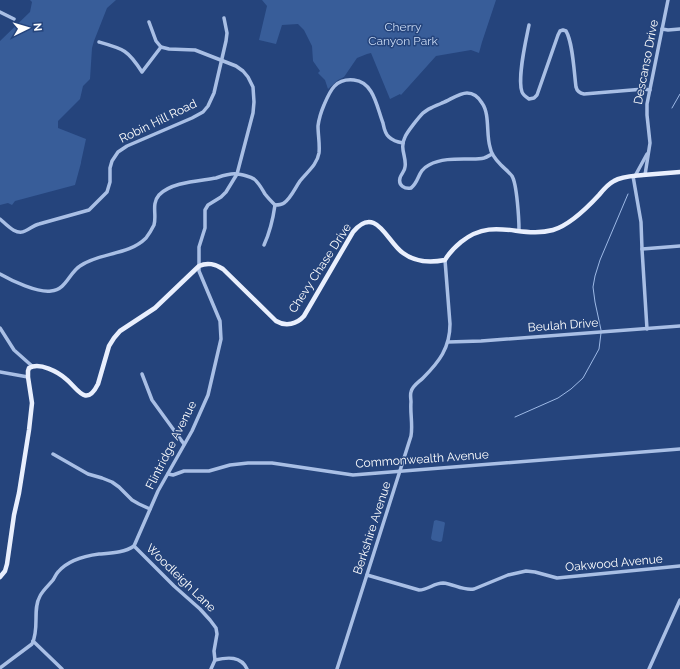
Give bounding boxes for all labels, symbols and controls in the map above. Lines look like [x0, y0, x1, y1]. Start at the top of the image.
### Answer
north arrow [8, 8, 48, 48]
street label: Descanso Drive [631, 18, 661, 106]
park label: Cherry Canyon Park [368, 20, 438, 48]
text: N [31, 22, 44, 32]
street label: Robin Hill Road [117, 96, 199, 146]
street label: Chevy Chase Drive [286, 221, 354, 315]
street label: Beulah Drive [527, 316, 599, 334]
street label: Flintridge Avenue [143, 398, 199, 492]
street label: Commonwealth Avenue [355, 447, 489, 471]
street label: Berkshire Avenue [350, 480, 394, 576]
street label: Woodleigh Lane [143, 541, 219, 615]
street label: Oakwood Avenue [565, 552, 663, 574]

